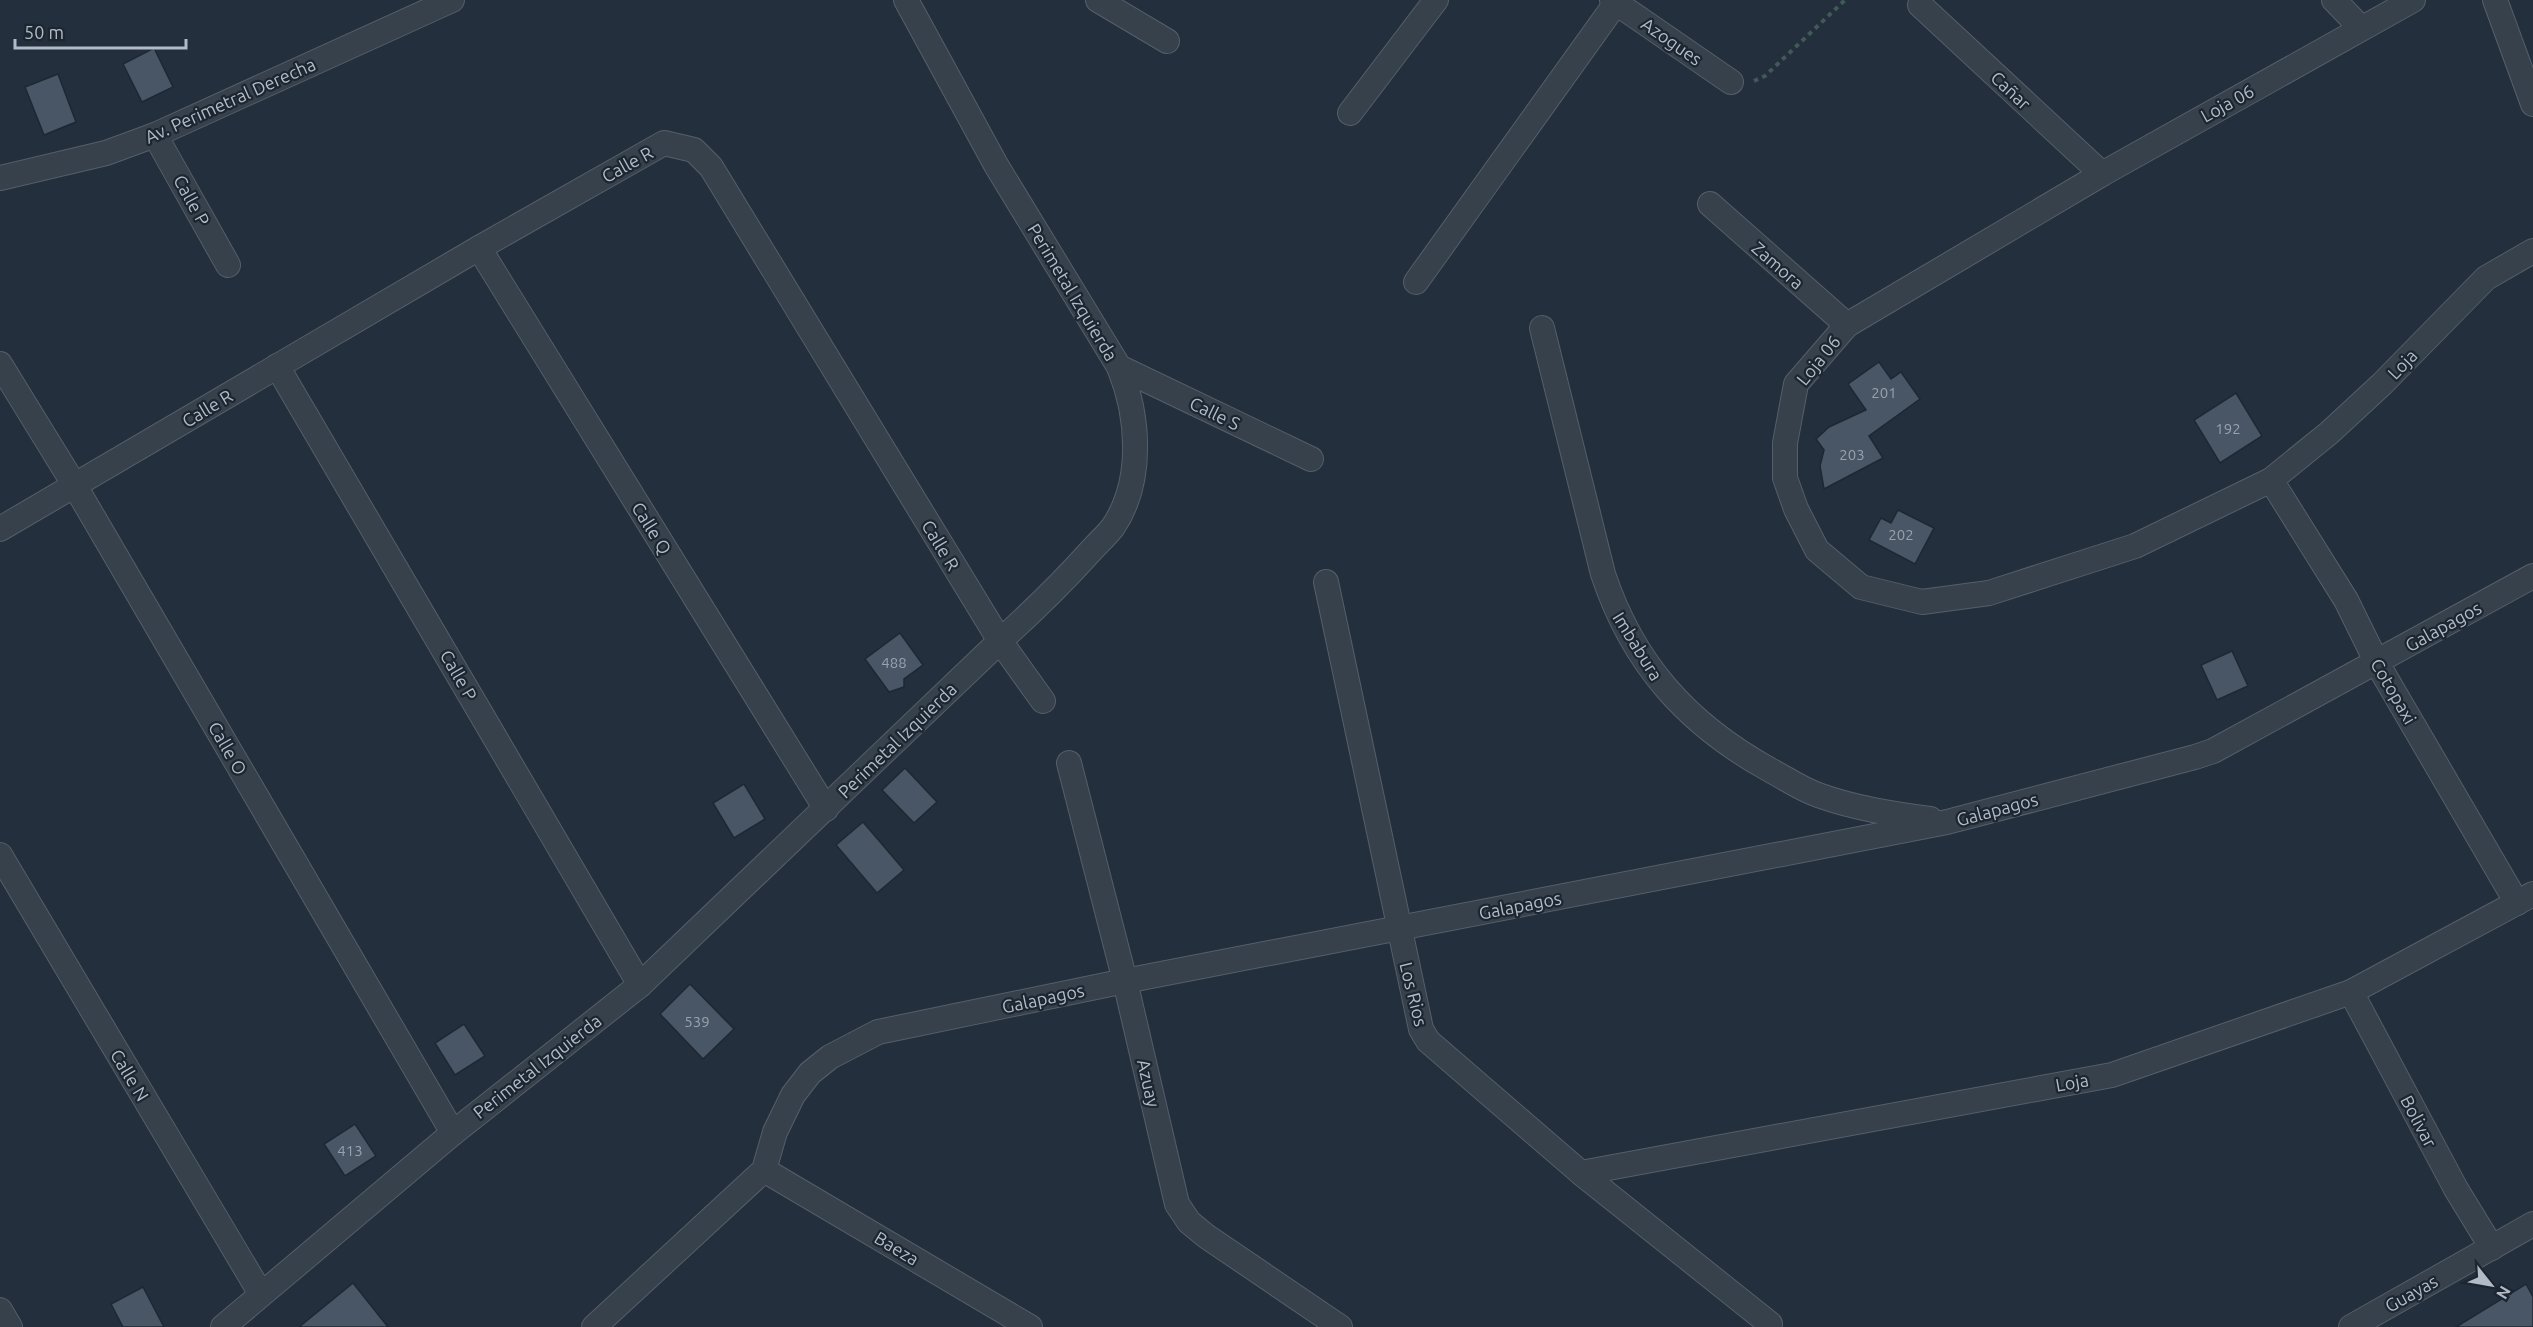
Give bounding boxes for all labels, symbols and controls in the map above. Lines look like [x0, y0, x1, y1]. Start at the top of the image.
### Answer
scale bar [15, 12, 186, 50]
street label: Azogues [1638, 13, 1706, 69]
text: 50 m [24, 22, 64, 42]
street label: Av. Perimetral Derecha [142, 53, 318, 147]
street label: Cañar [1987, 67, 2035, 113]
street label: Loja 06 [2197, 80, 2257, 126]
street label: Calle R [598, 142, 656, 186]
street label: Calle P [170, 171, 214, 229]
street label: Perimetal Izquierda [1024, 220, 1122, 364]
street label: Zamora [1748, 237, 1808, 293]
street label: Loja 06 [1792, 331, 1844, 389]
street label: Loja [2383, 345, 2421, 383]
house number: 201 [1871, 384, 1897, 401]
street label: Calle R [178, 385, 236, 431]
street label: Calle S [1187, 392, 1243, 434]
house number: 192 [2215, 420, 2241, 437]
house number: 203 [1839, 446, 1865, 463]
street label: Calle Q [627, 498, 676, 558]
street label: Calle R [918, 516, 964, 574]
house number: 202 [1888, 526, 1914, 543]
street label: Galapagos [2402, 597, 2485, 655]
street label: Imbabura [1609, 608, 1667, 684]
street label: Calle P [437, 646, 481, 704]
house number: 488 [881, 654, 907, 671]
street label: Cotopaxi [2367, 655, 2421, 727]
street label: Perimetal Izquierda [834, 678, 960, 802]
street label: Calle O [205, 718, 251, 778]
street label: Galapagos [1954, 788, 2040, 829]
street label: Galapagos [1477, 887, 1563, 923]
street label: Los Rios [1396, 960, 1432, 1028]
street label: Galapagos [1000, 979, 1086, 1016]
street label: Perimetal Izquierda [469, 1010, 605, 1122]
house number: 539 [684, 1013, 710, 1030]
street label: Calle N [107, 1046, 153, 1104]
street label: Azuay [1134, 1057, 1164, 1109]
street label: Loja [2054, 1069, 2090, 1095]
street label: Bolivar [2397, 1092, 2441, 1151]
house number: 413 [337, 1142, 363, 1159]
street label: Baeza [871, 1227, 923, 1269]
north arrow [2461, 1255, 2521, 1315]
street label: Guayas [2381, 1270, 2441, 1316]
text: N [2493, 1283, 2515, 1302]

